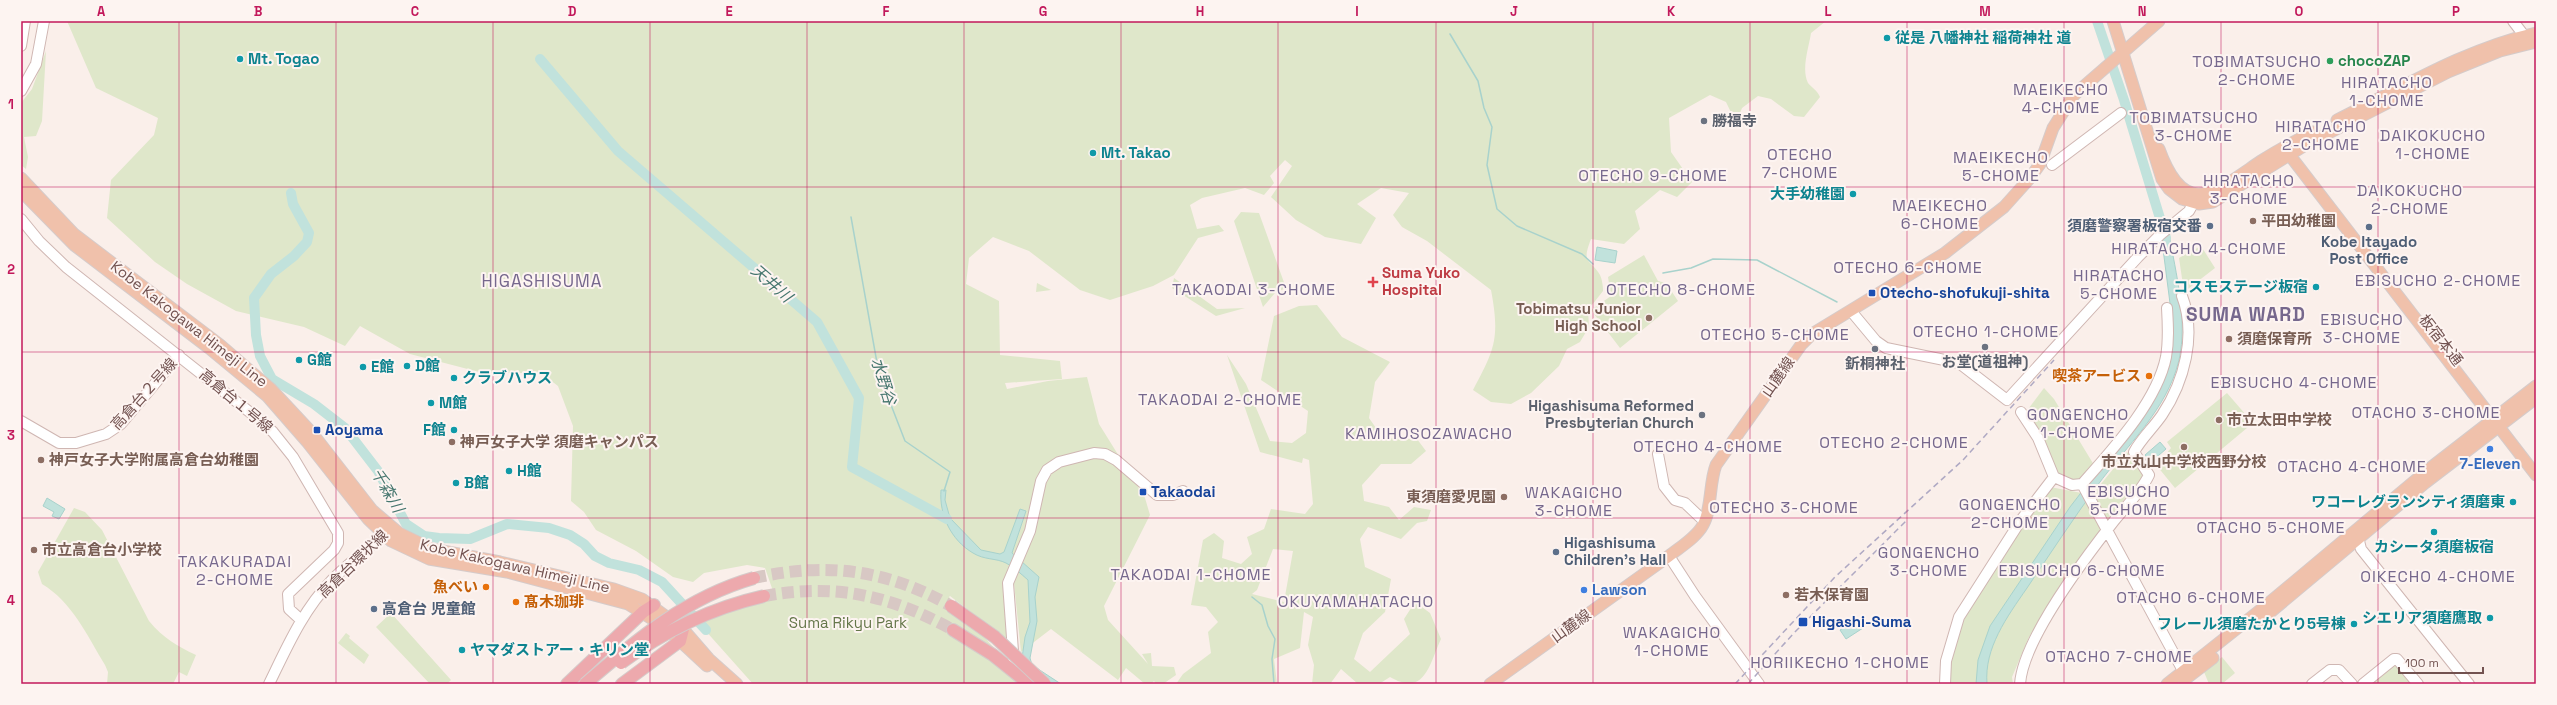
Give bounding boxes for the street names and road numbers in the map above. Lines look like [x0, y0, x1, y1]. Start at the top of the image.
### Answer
street label: Kobe Kakogawa Himeji Line [107, 256, 272, 391]
street label: 板宿本通 [2415, 310, 2467, 369]
street label: 山麓線 [1757, 353, 1798, 401]
street label: 高倉台２号線 [106, 354, 181, 433]
street label: 高倉台１号線 [196, 364, 277, 437]
street label: 高倉台環状線 [314, 526, 392, 602]
street label: Kobe Kakogawa Himeji Line [418, 534, 612, 597]
street label: 山麓線 [1547, 605, 1594, 647]

